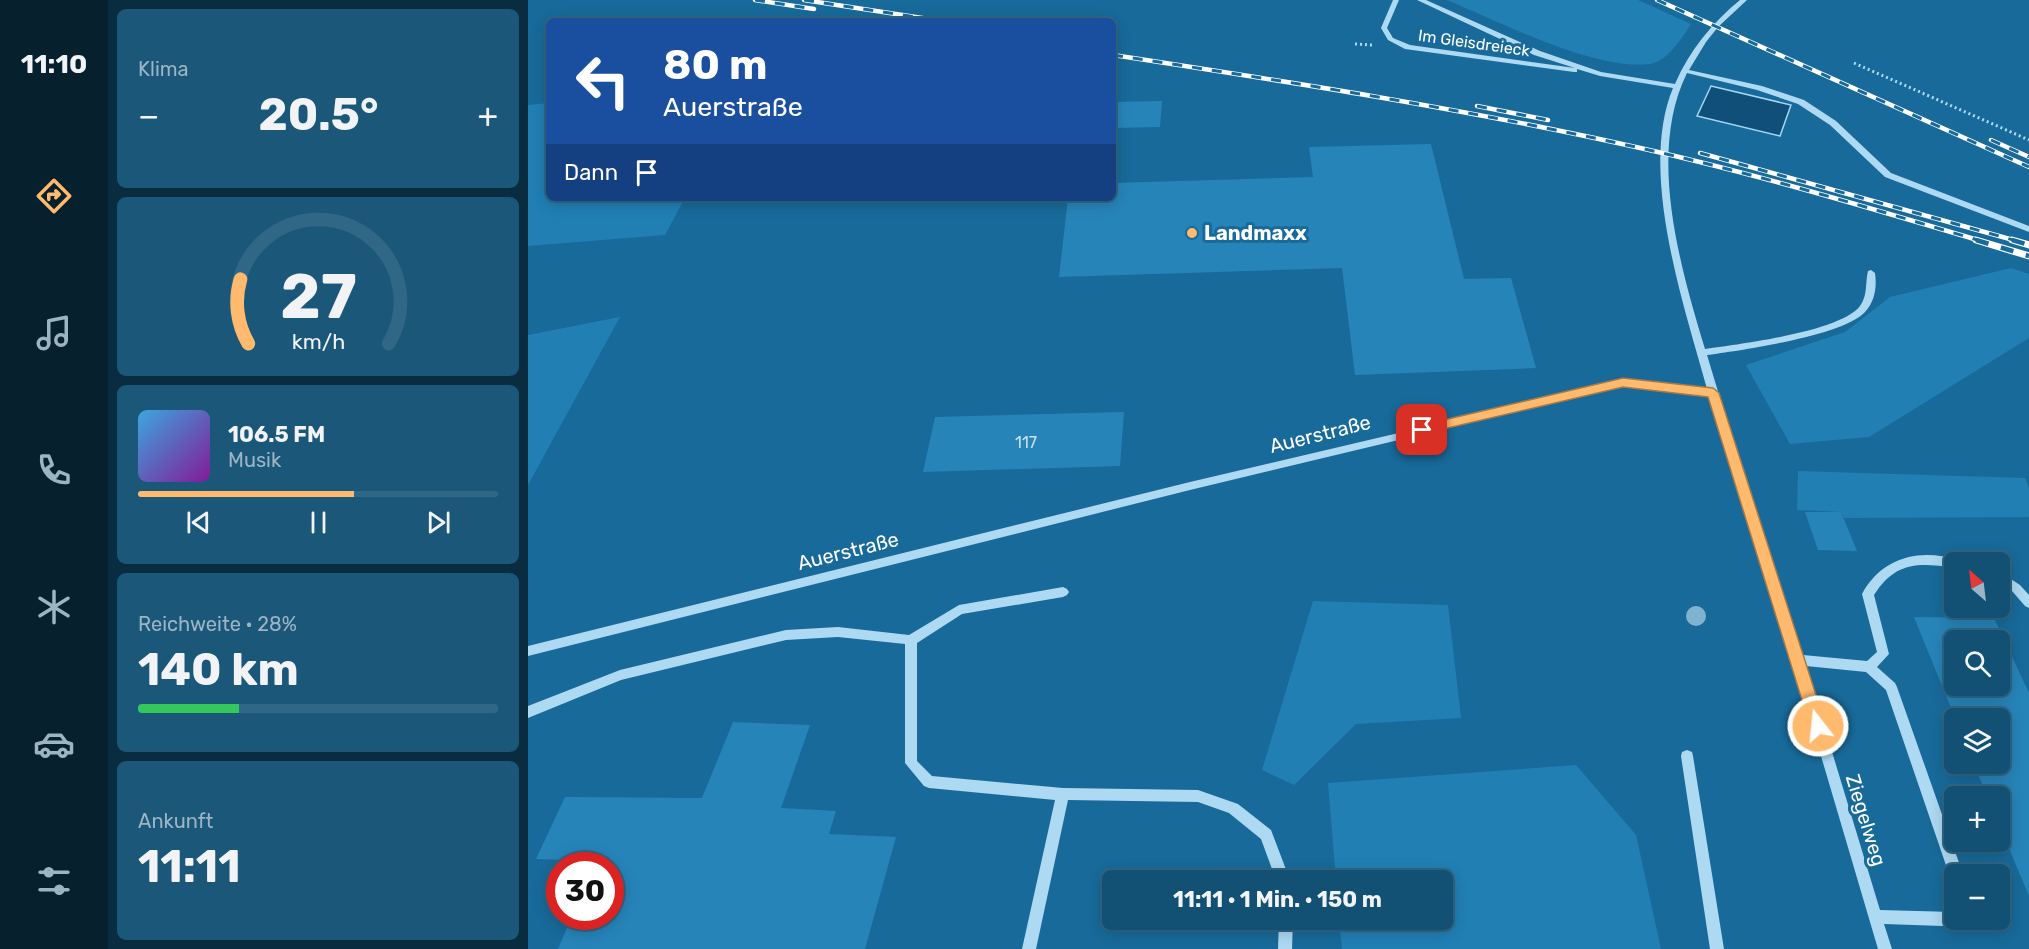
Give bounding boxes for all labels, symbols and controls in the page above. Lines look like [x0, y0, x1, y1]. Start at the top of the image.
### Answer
street label: Im Gleisdreieck [1417, 26, 1532, 60]
text: 80 m [663, 40, 767, 90]
icon: left [564, 42, 642, 120]
text: 11:10 [21, 48, 87, 80]
text: Klima [138, 57, 189, 81]
text: 20.5° [259, 88, 378, 141]
text: Auerstraße [663, 91, 803, 123]
text: − [138, 96, 159, 135]
text: + [477, 96, 498, 135]
icon: arrive [630, 156, 663, 189]
text: Dann [564, 159, 618, 186]
icon: directions [33, 175, 75, 217]
place label: Landmaxx [1204, 221, 1307, 245]
marker: Landmaxx [1185, 226, 1199, 240]
text: 27 [280, 260, 356, 334]
icon: music [33, 312, 75, 354]
text: km/h [291, 329, 345, 354]
pin [1396, 404, 1447, 455]
street label: Auerstraße [1267, 410, 1373, 458]
icon: arrive [1405, 413, 1438, 446]
text: 106.5 FM [228, 421, 325, 448]
house number: 117 [1015, 433, 1037, 452]
text: Musik [228, 448, 281, 472]
icon: phone [33, 449, 75, 491]
icon: previous [182, 506, 215, 539]
icon: pause [302, 506, 335, 539]
icon: next [422, 506, 455, 539]
street label: Auerstraße [795, 527, 901, 575]
north arrow [1944, 552, 2010, 618]
map controls [1944, 552, 2010, 930]
icon: climate [33, 586, 75, 628]
text: Reichweite · 28% [138, 612, 297, 636]
button: search [1944, 630, 2010, 696]
text: 140 km [138, 643, 299, 696]
position arrow [1786, 694, 1850, 758]
button: layers [1944, 708, 2010, 774]
icon: car [33, 723, 75, 765]
street label: Ziegelweg [1841, 771, 1891, 869]
button: + [1944, 786, 2010, 852]
text: Ankunft [138, 809, 213, 833]
text: 11:11 [138, 840, 241, 893]
speed limit sign: 30 [546, 852, 624, 930]
icon: filters [33, 860, 75, 902]
button: − [1944, 864, 2010, 930]
text: 11:11 · 1 Min. · 150 m [1173, 886, 1382, 913]

